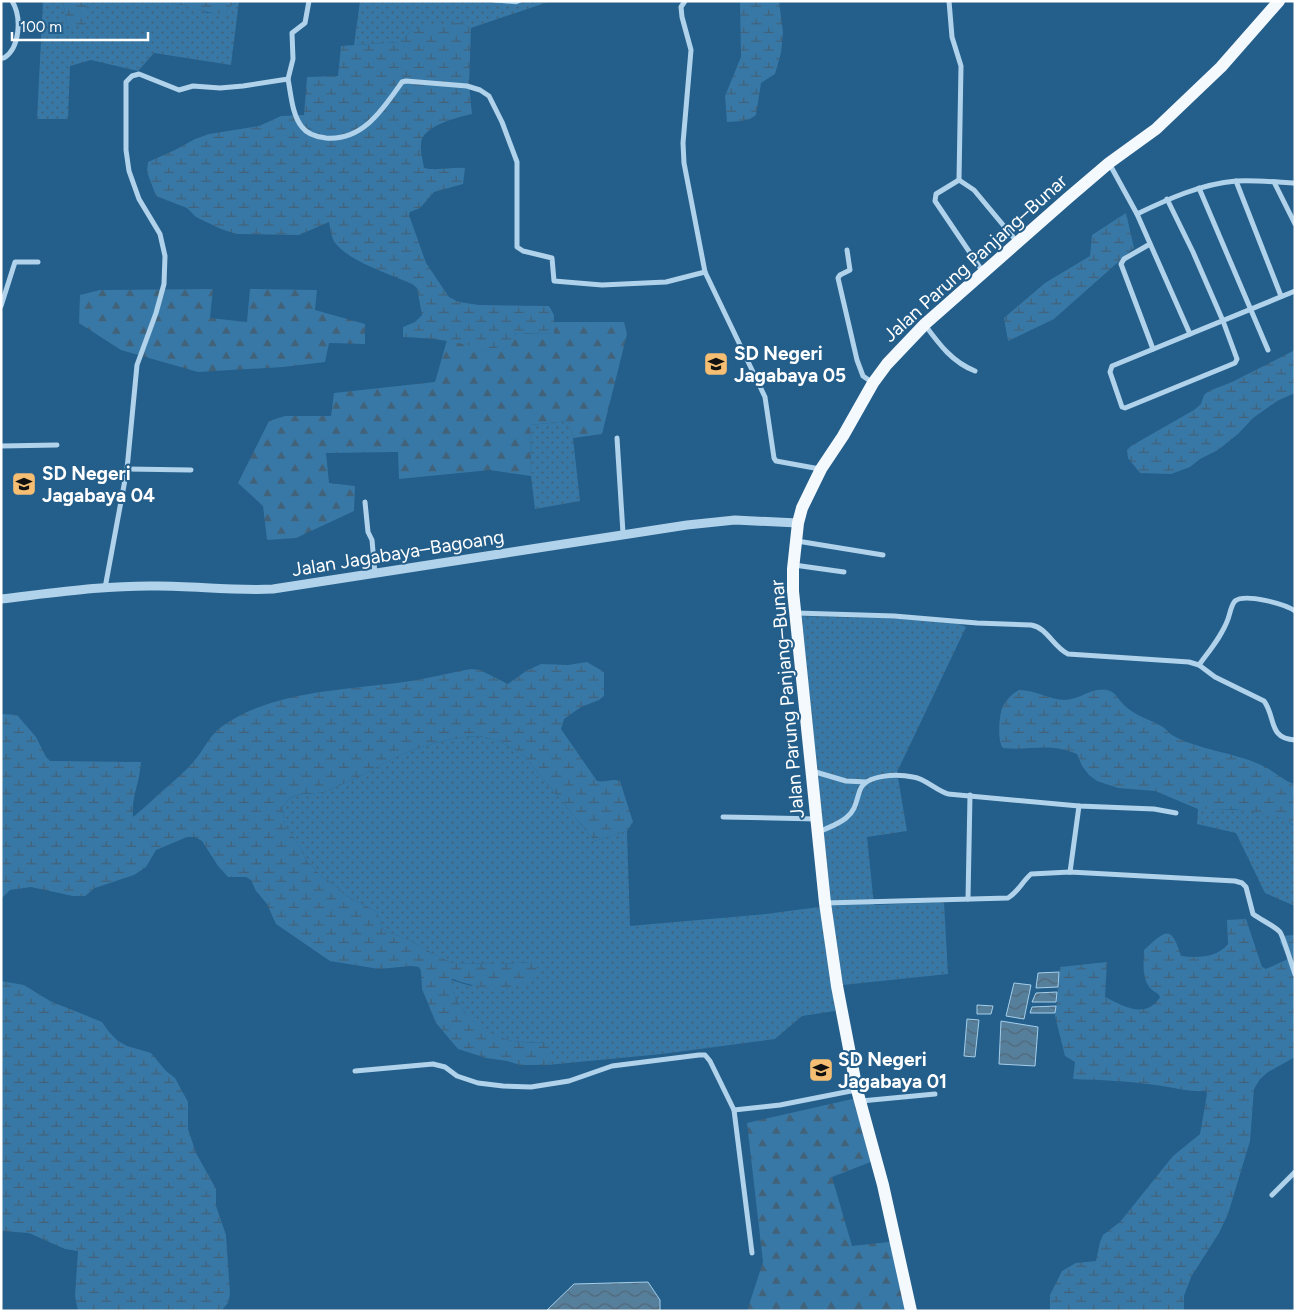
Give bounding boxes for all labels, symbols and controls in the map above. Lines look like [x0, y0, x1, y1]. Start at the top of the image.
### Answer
scale bar [12, 10, 149, 42]
text: 100 m [20, 18, 62, 36]
street label: Jalan Parung Panjang–Bunar [878, 169, 1072, 347]
place label: SD Negeri Jagabaya 05 [734, 342, 846, 387]
school or university icon: SD Negeri Jagabaya 05 [703, 351, 729, 377]
place label: SD Negeri Jagabaya 04 [42, 462, 155, 507]
school or university icon: SD Negeri Jagabaya 04 [11, 471, 37, 497]
street label: Jalan Jagabaya–Bagoang [290, 525, 506, 581]
street label: Jalan Parung Panjang–Bunar [765, 578, 809, 819]
place label: SD Negeri Jagabaya 01 [838, 1048, 947, 1093]
school or university icon: SD Negeri Jagabaya 01 [808, 1057, 834, 1083]

